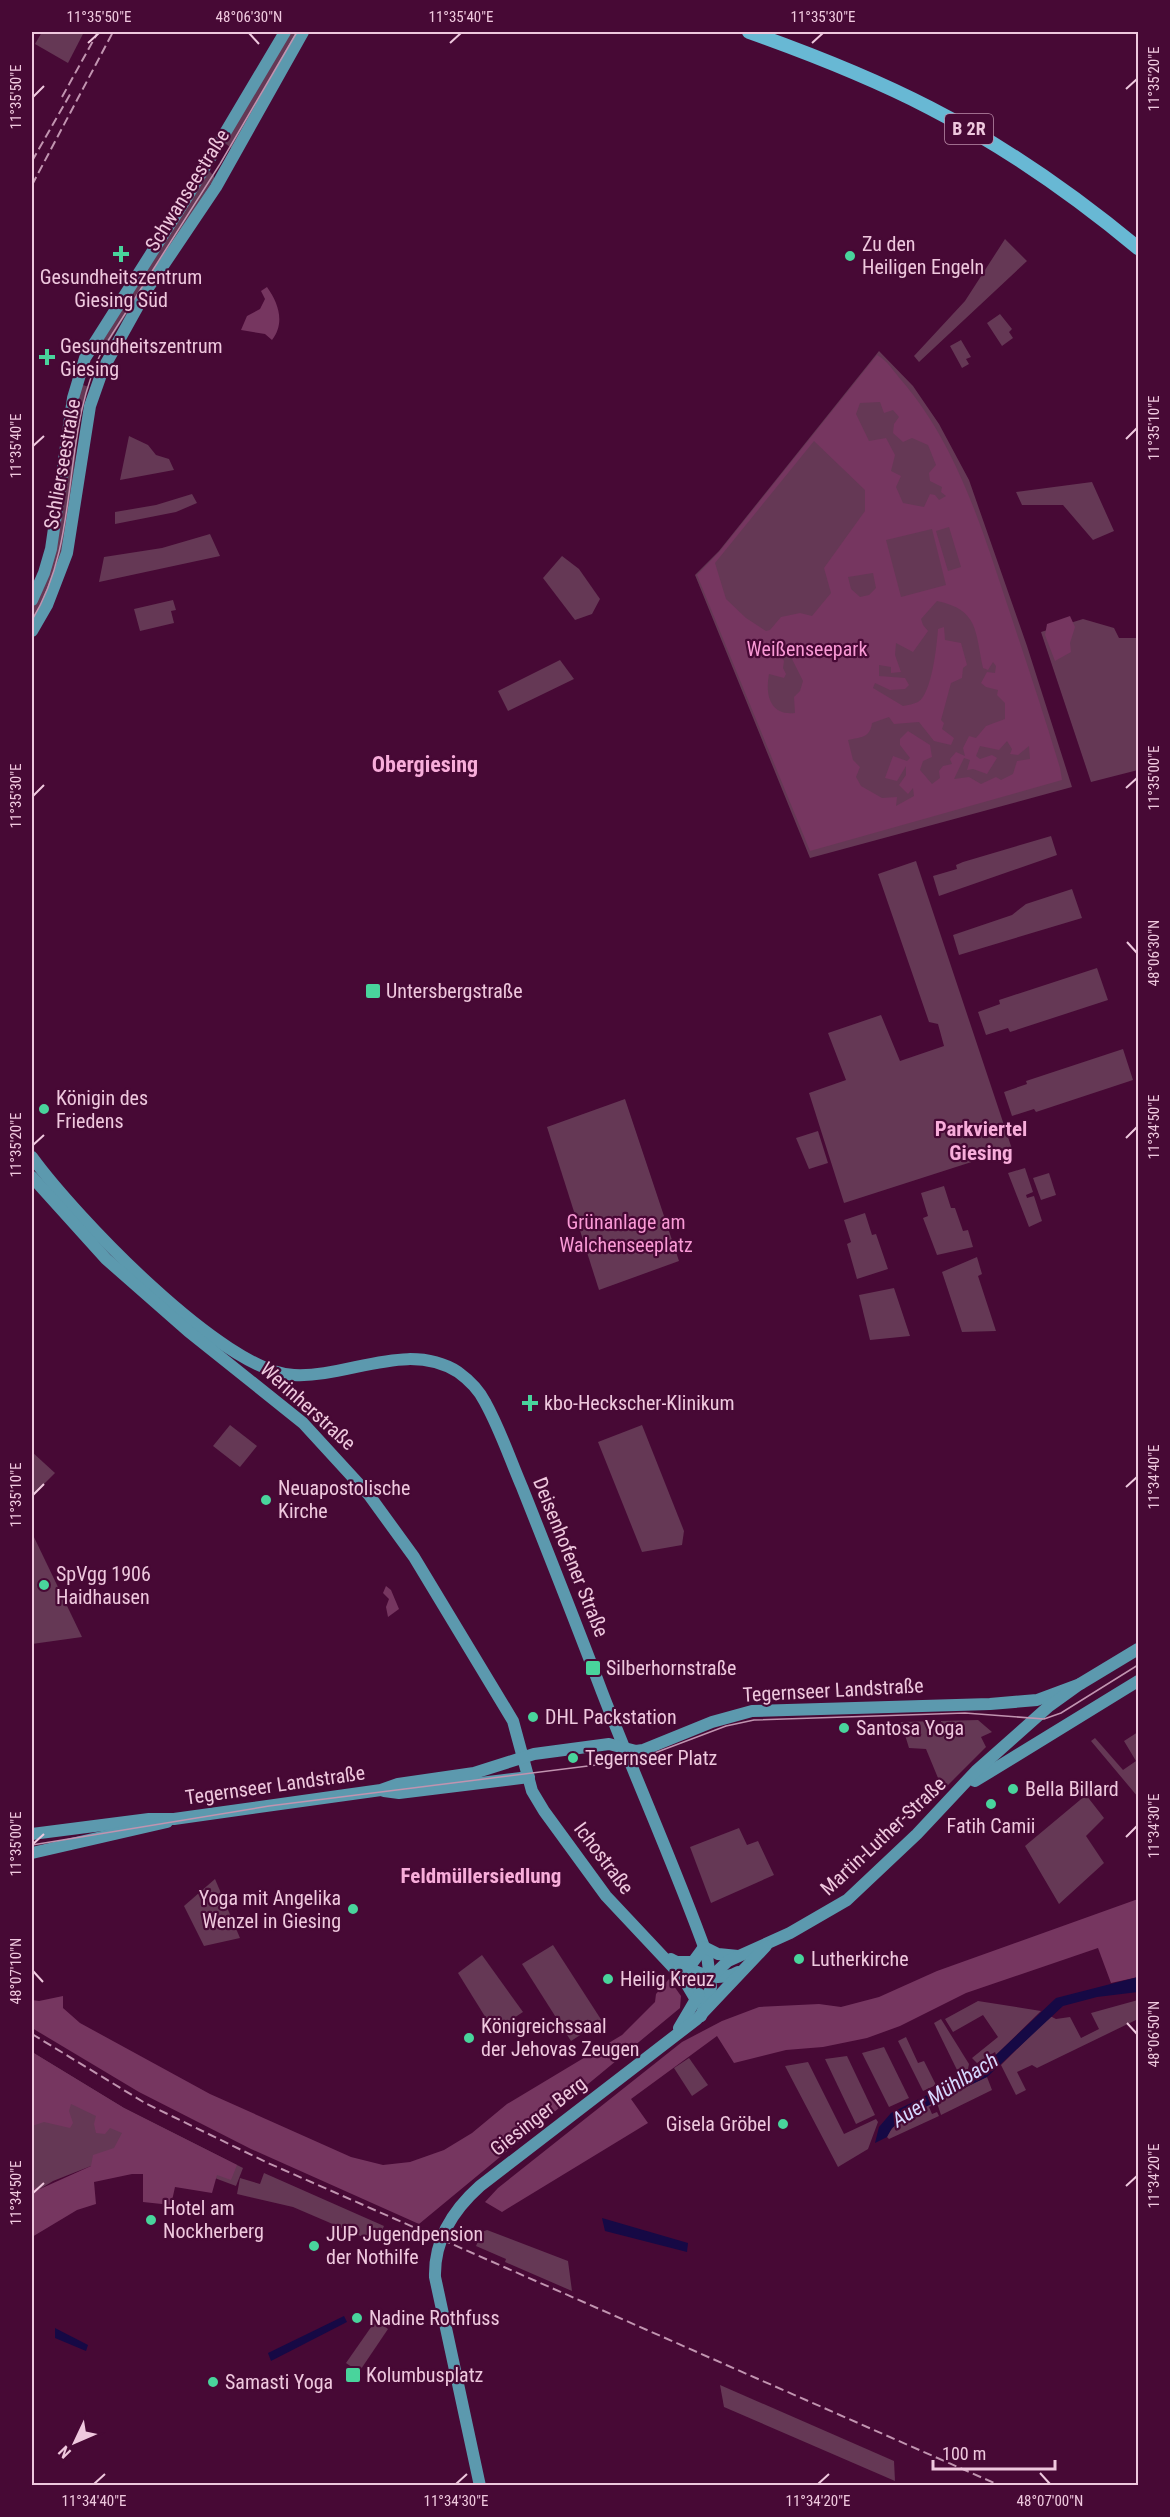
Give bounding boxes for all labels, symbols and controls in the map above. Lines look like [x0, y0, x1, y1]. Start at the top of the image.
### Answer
text: 11°35'50"E [67, 8, 131, 26]
text: 48°06'30"N [216, 8, 282, 26]
text: 11°35'40"E [429, 8, 493, 26]
text: 11°35'30"E [791, 8, 855, 26]
text: 11°35'20"E [1145, 47, 1163, 111]
text: 11°35'50"E [7, 65, 25, 129]
road number: B 2R [945, 114, 993, 144]
street label: Schwanseestraße [140, 124, 234, 256]
place label: Zu den Heiligen Engeln [862, 232, 984, 279]
marker: Gesundheitszentrum Giesing Süd [112, 245, 130, 263]
marker: Zu den Heiligen Engeln [843, 249, 857, 263]
place label: Gesundheitszentrum Giesing Süd [40, 265, 202, 312]
place label: Gesundheitszentrum Giesing [60, 334, 223, 381]
marker: Gesundheitszentrum Giesing [38, 348, 56, 366]
text: 11°35'10"E [1145, 396, 1163, 460]
street label: Schlierseestraße [39, 397, 85, 531]
text: 11°35'40"E [7, 414, 25, 478]
park label: Weißenseepark [747, 637, 867, 661]
text: 11°35'00"E [1145, 746, 1163, 810]
district label: Obergiesing [372, 752, 478, 777]
text: 11°35'30"E [7, 764, 25, 828]
text: 48°06'30"N [1145, 920, 1163, 986]
place label: Untersbergstraße [386, 979, 523, 1003]
marker: Untersbergstraße [364, 982, 382, 1000]
place label: Königin des Friedens [56, 1086, 148, 1133]
text: 11°34'50"E [1145, 1095, 1163, 1159]
marker: Königin des Friedens [37, 1102, 51, 1116]
text: 11°35'20"E [7, 1113, 25, 1177]
district label: Parkviertel Giesing [935, 1117, 1027, 1165]
park label: Grünanlage am Walchenseeplatz [559, 1210, 693, 1257]
street label: Werinherstraße [255, 1357, 361, 1455]
place label: kbo-Heckscher-Klinikum [544, 1391, 734, 1415]
marker: kbo-Heckscher-Klinikum [521, 1394, 539, 1412]
text: 11°34'40"E [1145, 1445, 1163, 1509]
text: 11°35'10"E [7, 1463, 25, 1527]
street label: Deisenhofener Straße [528, 1474, 614, 1640]
place label: Neuapostolische Kirche [278, 1476, 410, 1523]
marker: Neuapostolische Kirche [259, 1493, 273, 1507]
place label: SpVgg 1906 Haidhausen [56, 1562, 151, 1609]
marker: SpVgg 1906 Haidhausen [37, 1578, 51, 1592]
place label: Silberhornstraße [606, 1656, 737, 1680]
marker: Silberhornstraße [584, 1659, 602, 1677]
street label: Tegernseer Landstraße [742, 1673, 924, 1707]
place label: DHL Packstation [545, 1705, 677, 1729]
marker: DHL Packstation [526, 1710, 540, 1724]
place label: Santosa Yoga [856, 1716, 964, 1740]
marker: Santosa Yoga [837, 1721, 851, 1735]
place label: Tegernseer Platz [585, 1746, 717, 1770]
marker: Tegernseer Platz [566, 1751, 580, 1765]
street label: Tegernseer Landstraße [184, 1761, 366, 1809]
street label: Martin-Luther-Straße [815, 1772, 951, 1900]
place label: Bella Billard [1025, 1777, 1119, 1801]
marker: Bella Billard [1006, 1782, 1020, 1796]
text: 11°34'30"E [1145, 1794, 1163, 1858]
marker: Fatih Camii [984, 1797, 998, 1811]
text: 11°35'00"E [7, 1812, 25, 1876]
place label: Fatih Camii [947, 1814, 1035, 1838]
street label: Ichostraße [569, 1817, 639, 1899]
district label: Feldmüllersiedlung [401, 1864, 561, 1888]
place label: Yoga mit Angelika Wenzel in Giesing [199, 1886, 341, 1933]
marker: Yoga mit Angelika Wenzel in Giesing [346, 1902, 360, 1916]
text: 48°07'10"N [7, 1938, 25, 2004]
place label: Lutherkirche [811, 1947, 909, 1971]
marker: Lutherkirche [792, 1952, 806, 1966]
place label: Heilig Kreuz [620, 1967, 715, 1991]
marker: Heilig Kreuz [601, 1972, 615, 1986]
text: 48°06'50"N [1145, 2001, 1163, 2067]
place label: Königreichssaal der Jehovas Zeugen [481, 2014, 640, 2061]
marker: Königreichssaal der Jehovas Zeugen [462, 2031, 476, 2045]
water label: Auer Mühlbach [887, 2048, 1003, 2133]
street label: Giesinger Berg [485, 2071, 591, 2161]
place label: Gisela Gröbel [666, 2112, 771, 2136]
marker: Gisela Gröbel [776, 2117, 790, 2131]
text: 11°34'20"E [1145, 2144, 1163, 2208]
text: 11°34'50"E [7, 2161, 25, 2225]
place label: Hotel am Nockherberg [163, 2196, 264, 2243]
marker: Hotel am Nockherberg [144, 2213, 158, 2227]
place label: JUP Jugendpension der Nothilfe [326, 2222, 483, 2269]
marker: JUP Jugendpension der Nothilfe [307, 2239, 321, 2253]
place label: Nadine Rothfuss [369, 2306, 500, 2330]
marker: Nadine Rothfuss [350, 2311, 364, 2325]
place label: Kolumbusplatz [366, 2363, 483, 2387]
marker: Kolumbusplatz [344, 2366, 362, 2384]
place label: Samasti Yoga [225, 2370, 333, 2394]
marker: Samasti Yoga [206, 2375, 220, 2389]
north arrow [45, 2412, 105, 2472]
scale bar [933, 2433, 1054, 2471]
text: N [54, 2442, 75, 2462]
text: 100 m [942, 2443, 986, 2464]
text: 11°34'40"E [62, 2492, 126, 2510]
text: 11°34'30"E [424, 2492, 488, 2510]
text: 11°34'20"E [786, 2492, 850, 2510]
text: 48°07'00"N [1017, 2492, 1083, 2510]

